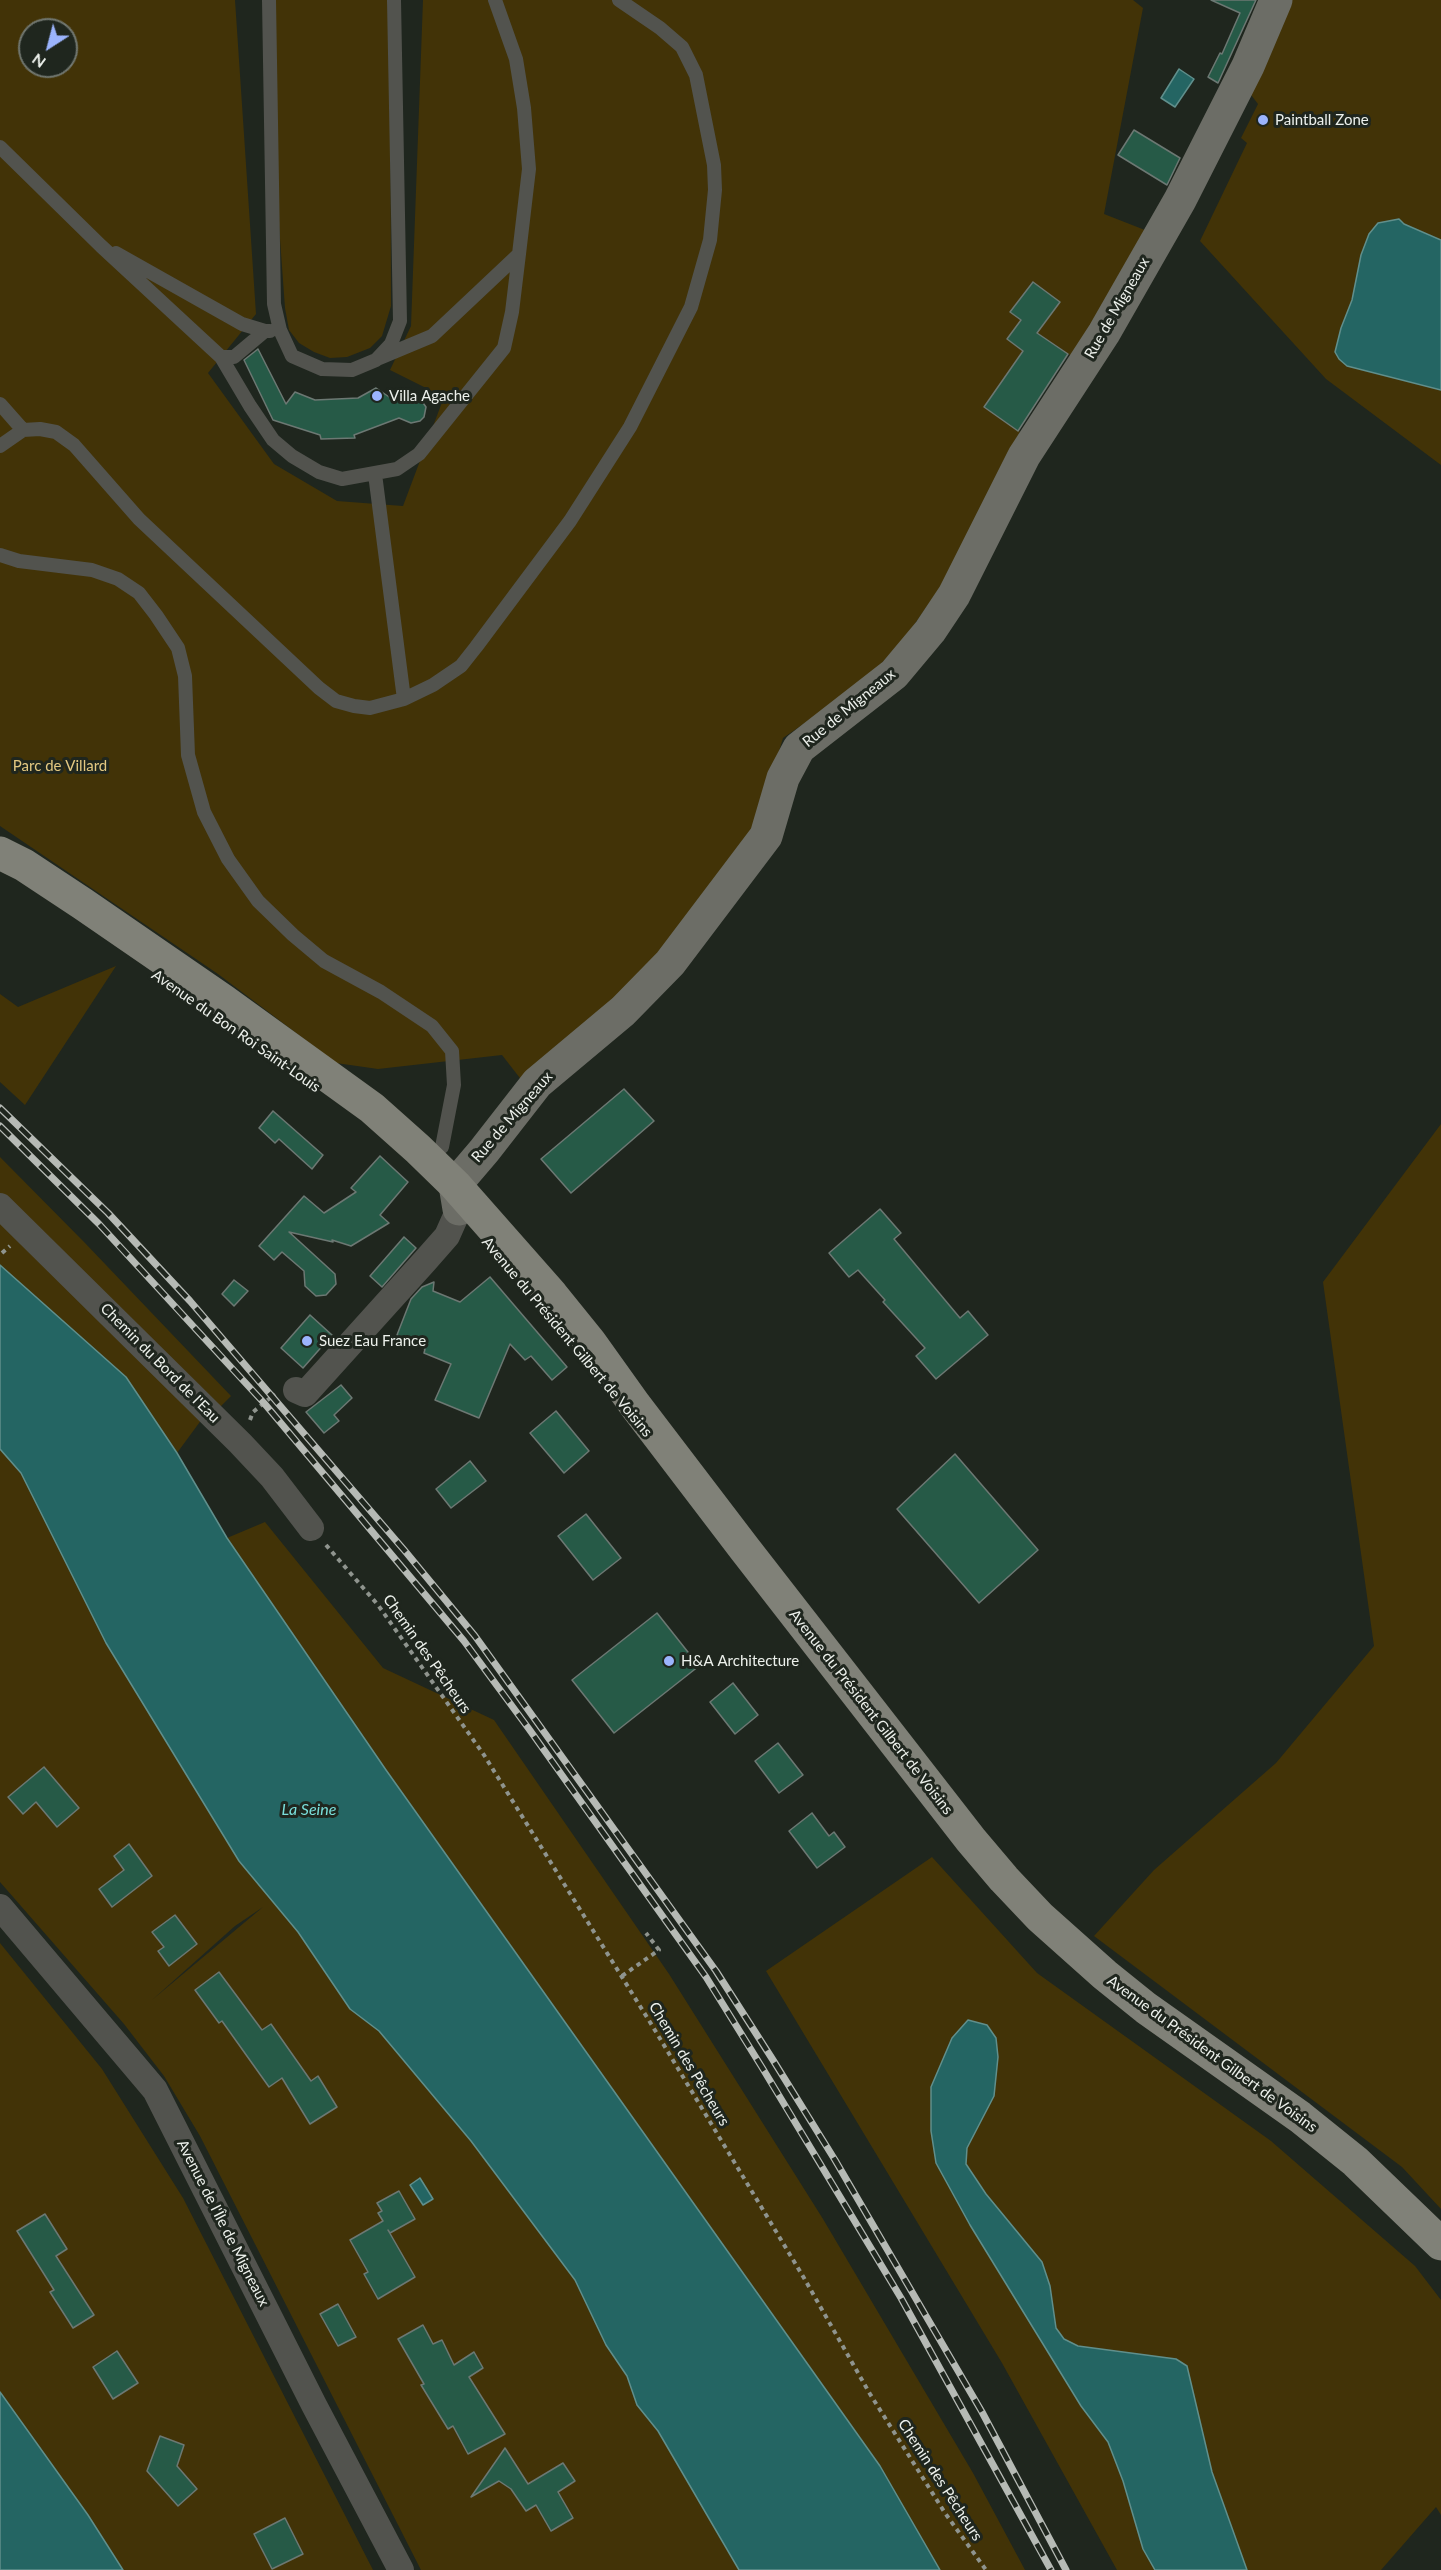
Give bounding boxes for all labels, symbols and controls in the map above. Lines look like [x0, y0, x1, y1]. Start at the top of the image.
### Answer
north arrow [18, 18, 78, 78]
text: N [28, 50, 49, 73]
place label: Paintball Zone [1275, 111, 1369, 129]
marker: Paintball Zone [1256, 113, 1270, 127]
street label: Rue de Migneaux [1081, 254, 1153, 362]
place label: Villa Agache [389, 387, 470, 405]
marker: Villa Agache [370, 389, 384, 403]
street label: Rue de Migneaux [799, 665, 899, 751]
park label: Parc de Villard [13, 757, 107, 775]
street label: Avenue du Bon Roi Saint-Louis [148, 966, 324, 1096]
street label: Rue de Migneaux [468, 1068, 556, 1166]
street label: Avenue du Président Gilbert de Voisins [478, 1233, 656, 1441]
street label: Chemin du Bord de l'Eau [96, 1299, 224, 1427]
place label: Suez Eau France [319, 1332, 426, 1350]
marker: Suez Eau France [300, 1334, 314, 1348]
street label: Chemin des Pêcheurs [379, 1591, 475, 1717]
street label: Avenue du Président Gilbert de Voisins [785, 1606, 957, 1818]
place label: H&A Architecture [681, 1652, 799, 1670]
marker: H&A Architecture [662, 1654, 676, 1668]
water label: La Seine [282, 1800, 336, 1820]
street label: Avenue du Président Gilbert de Voisins [1103, 1972, 1321, 2136]
street label: Chemin des Pêcheurs [645, 1999, 733, 2129]
street label: Avenue de l'Île de Migneaux [173, 2137, 273, 2309]
street label: Chemin des Pêcheurs [894, 2416, 986, 2544]

